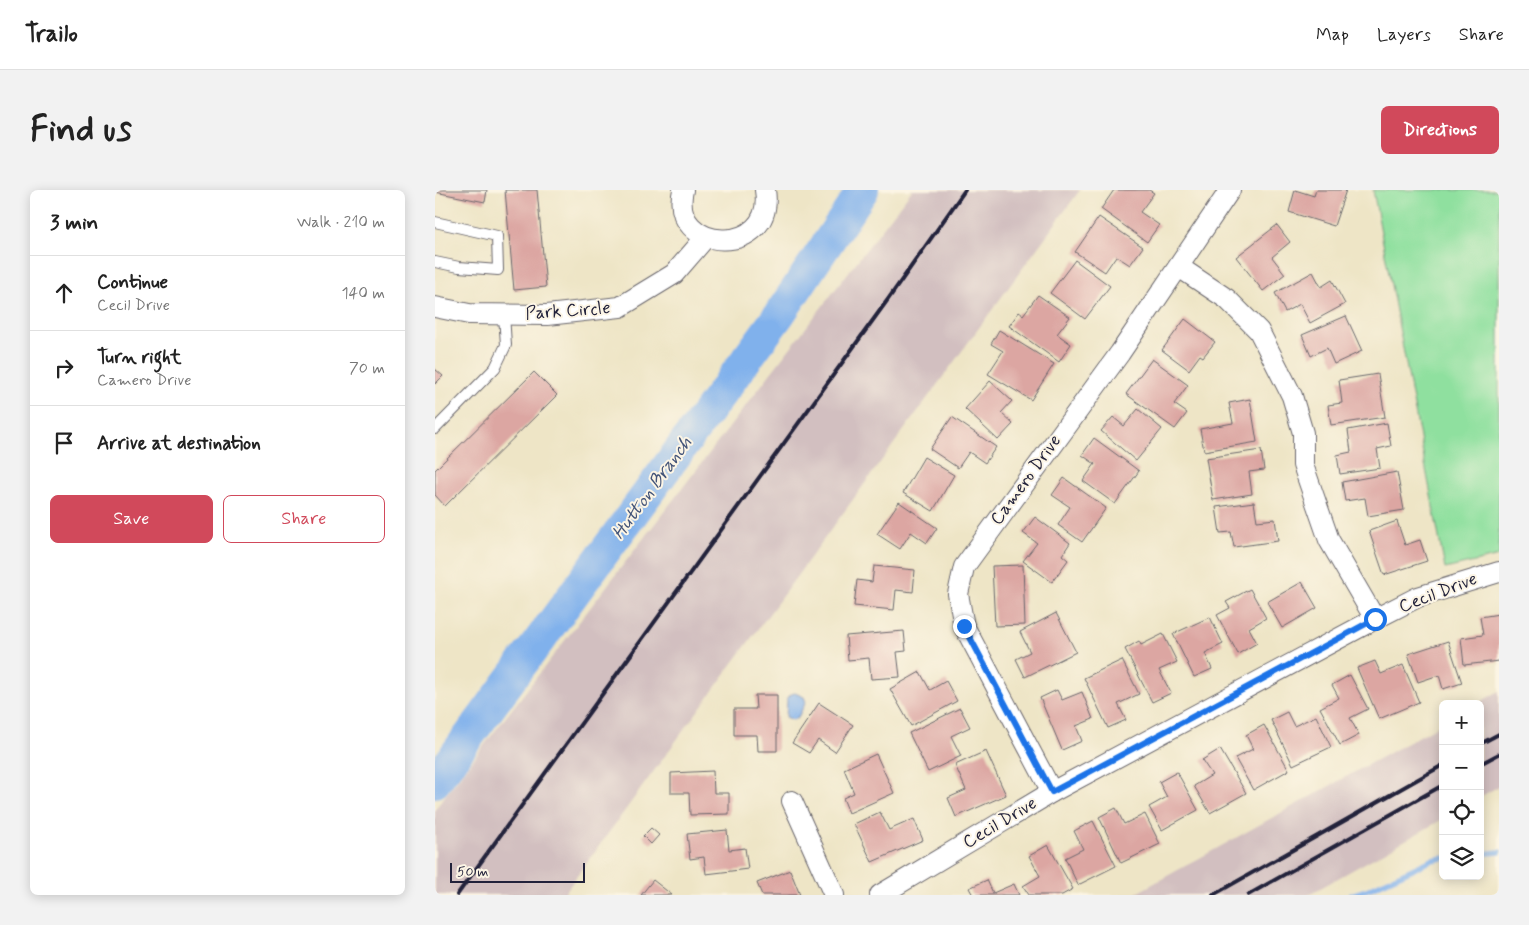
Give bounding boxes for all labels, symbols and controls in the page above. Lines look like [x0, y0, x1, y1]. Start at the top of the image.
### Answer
text: Trailo [25, 19, 78, 50]
text: Map [1316, 23, 1349, 47]
text: Layers [1377, 23, 1431, 47]
text: Share [1459, 23, 1504, 47]
button: Directions [1381, 106, 1499, 154]
text: Find us [30, 107, 132, 153]
text: 3 min [50, 209, 98, 237]
text: Walk · 210 m [297, 212, 385, 233]
text: Continue [97, 270, 168, 295]
icon: ahead [50, 279, 78, 307]
text: 140 m [341, 283, 385, 304]
text: Cecil Drive [97, 295, 170, 316]
street label: Park Circle [525, 296, 611, 326]
text: Turn right [97, 345, 181, 370]
icon: right [50, 354, 78, 382]
text: 70 m [349, 358, 385, 379]
text: Camero Drive [97, 370, 191, 391]
icon: arrive [50, 429, 78, 457]
street label: Camero Drive [985, 430, 1067, 530]
text: Arrive at destination [97, 431, 261, 456]
water label: Hutton Branch [606, 431, 698, 544]
button: Save [50, 495, 213, 543]
button: Share [223, 495, 385, 543]
street label: Cecil Drive [1395, 567, 1481, 619]
route start [1364, 608, 1387, 631]
route end [953, 615, 976, 638]
map controls [1439, 700, 1484, 880]
button: + [1439, 700, 1484, 745]
button: − [1439, 745, 1484, 790]
button: locate [1439, 790, 1484, 835]
street label: Cecil Drive [959, 792, 1041, 854]
button: layers [1439, 835, 1484, 880]
scale bar [450, 860, 585, 883]
text: 50 m [457, 863, 488, 881]

